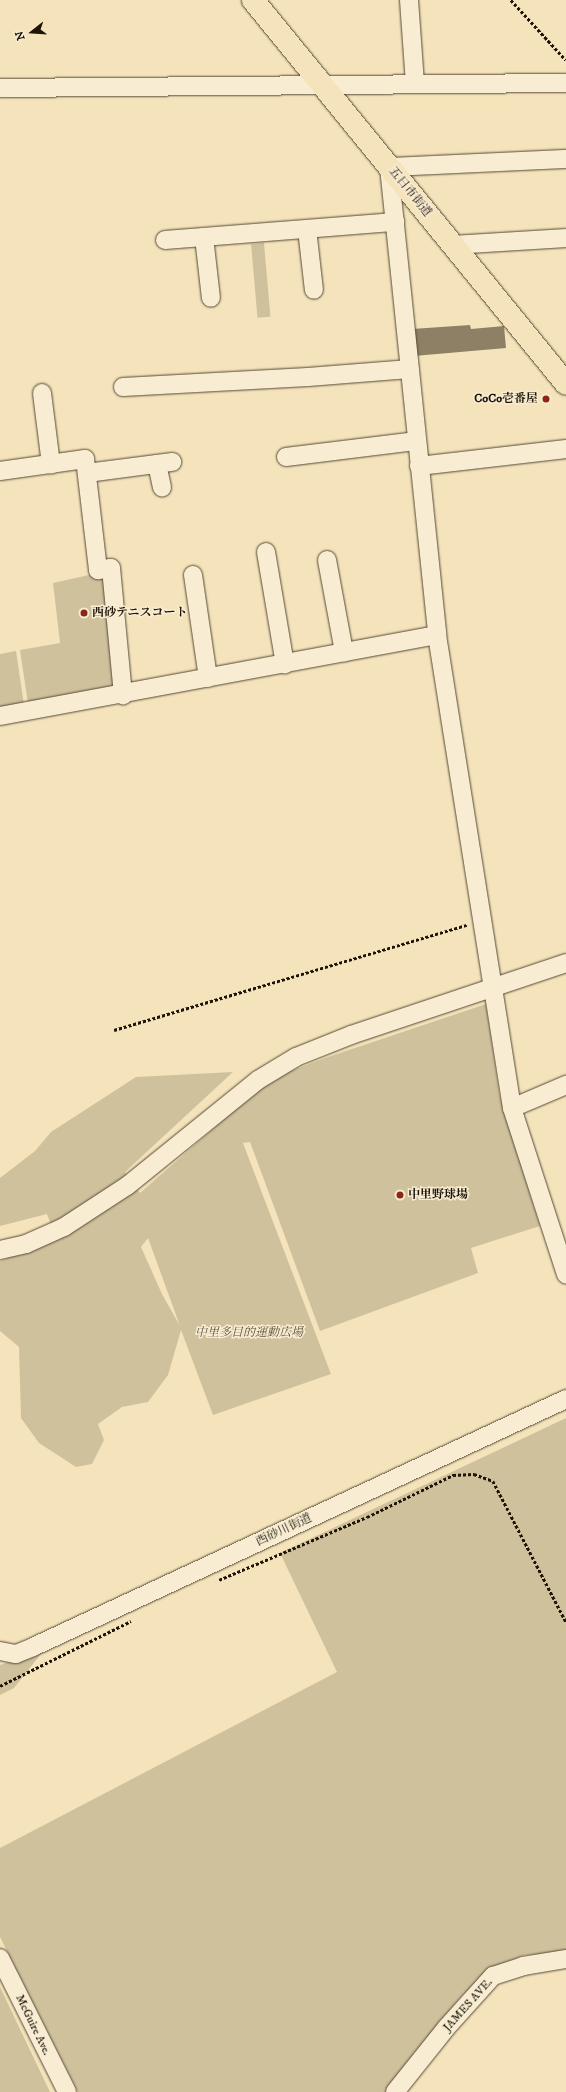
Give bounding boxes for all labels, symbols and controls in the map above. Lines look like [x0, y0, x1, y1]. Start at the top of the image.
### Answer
north arrow [12, 12, 52, 52]
text: N [13, 29, 29, 42]
street label: 五日市街道 [386, 164, 434, 220]
place label: CoCo壱番屋 [474, 392, 538, 406]
marker: CoCo壱番屋 [541, 394, 551, 404]
place label: 西砂テニスコート [92, 606, 188, 620]
marker: 西砂テニスコート [79, 608, 89, 618]
place label: 中里野球場 [408, 1188, 468, 1202]
marker: 中里野球場 [395, 1190, 405, 1200]
park label: 中里多目的運動広場 [195, 1326, 303, 1340]
street label: 西砂川街道 [254, 1511, 314, 1549]
street label: JAMES AVE. [440, 1975, 496, 2035]
street label: McGuire Ave. [12, 1992, 54, 2058]

